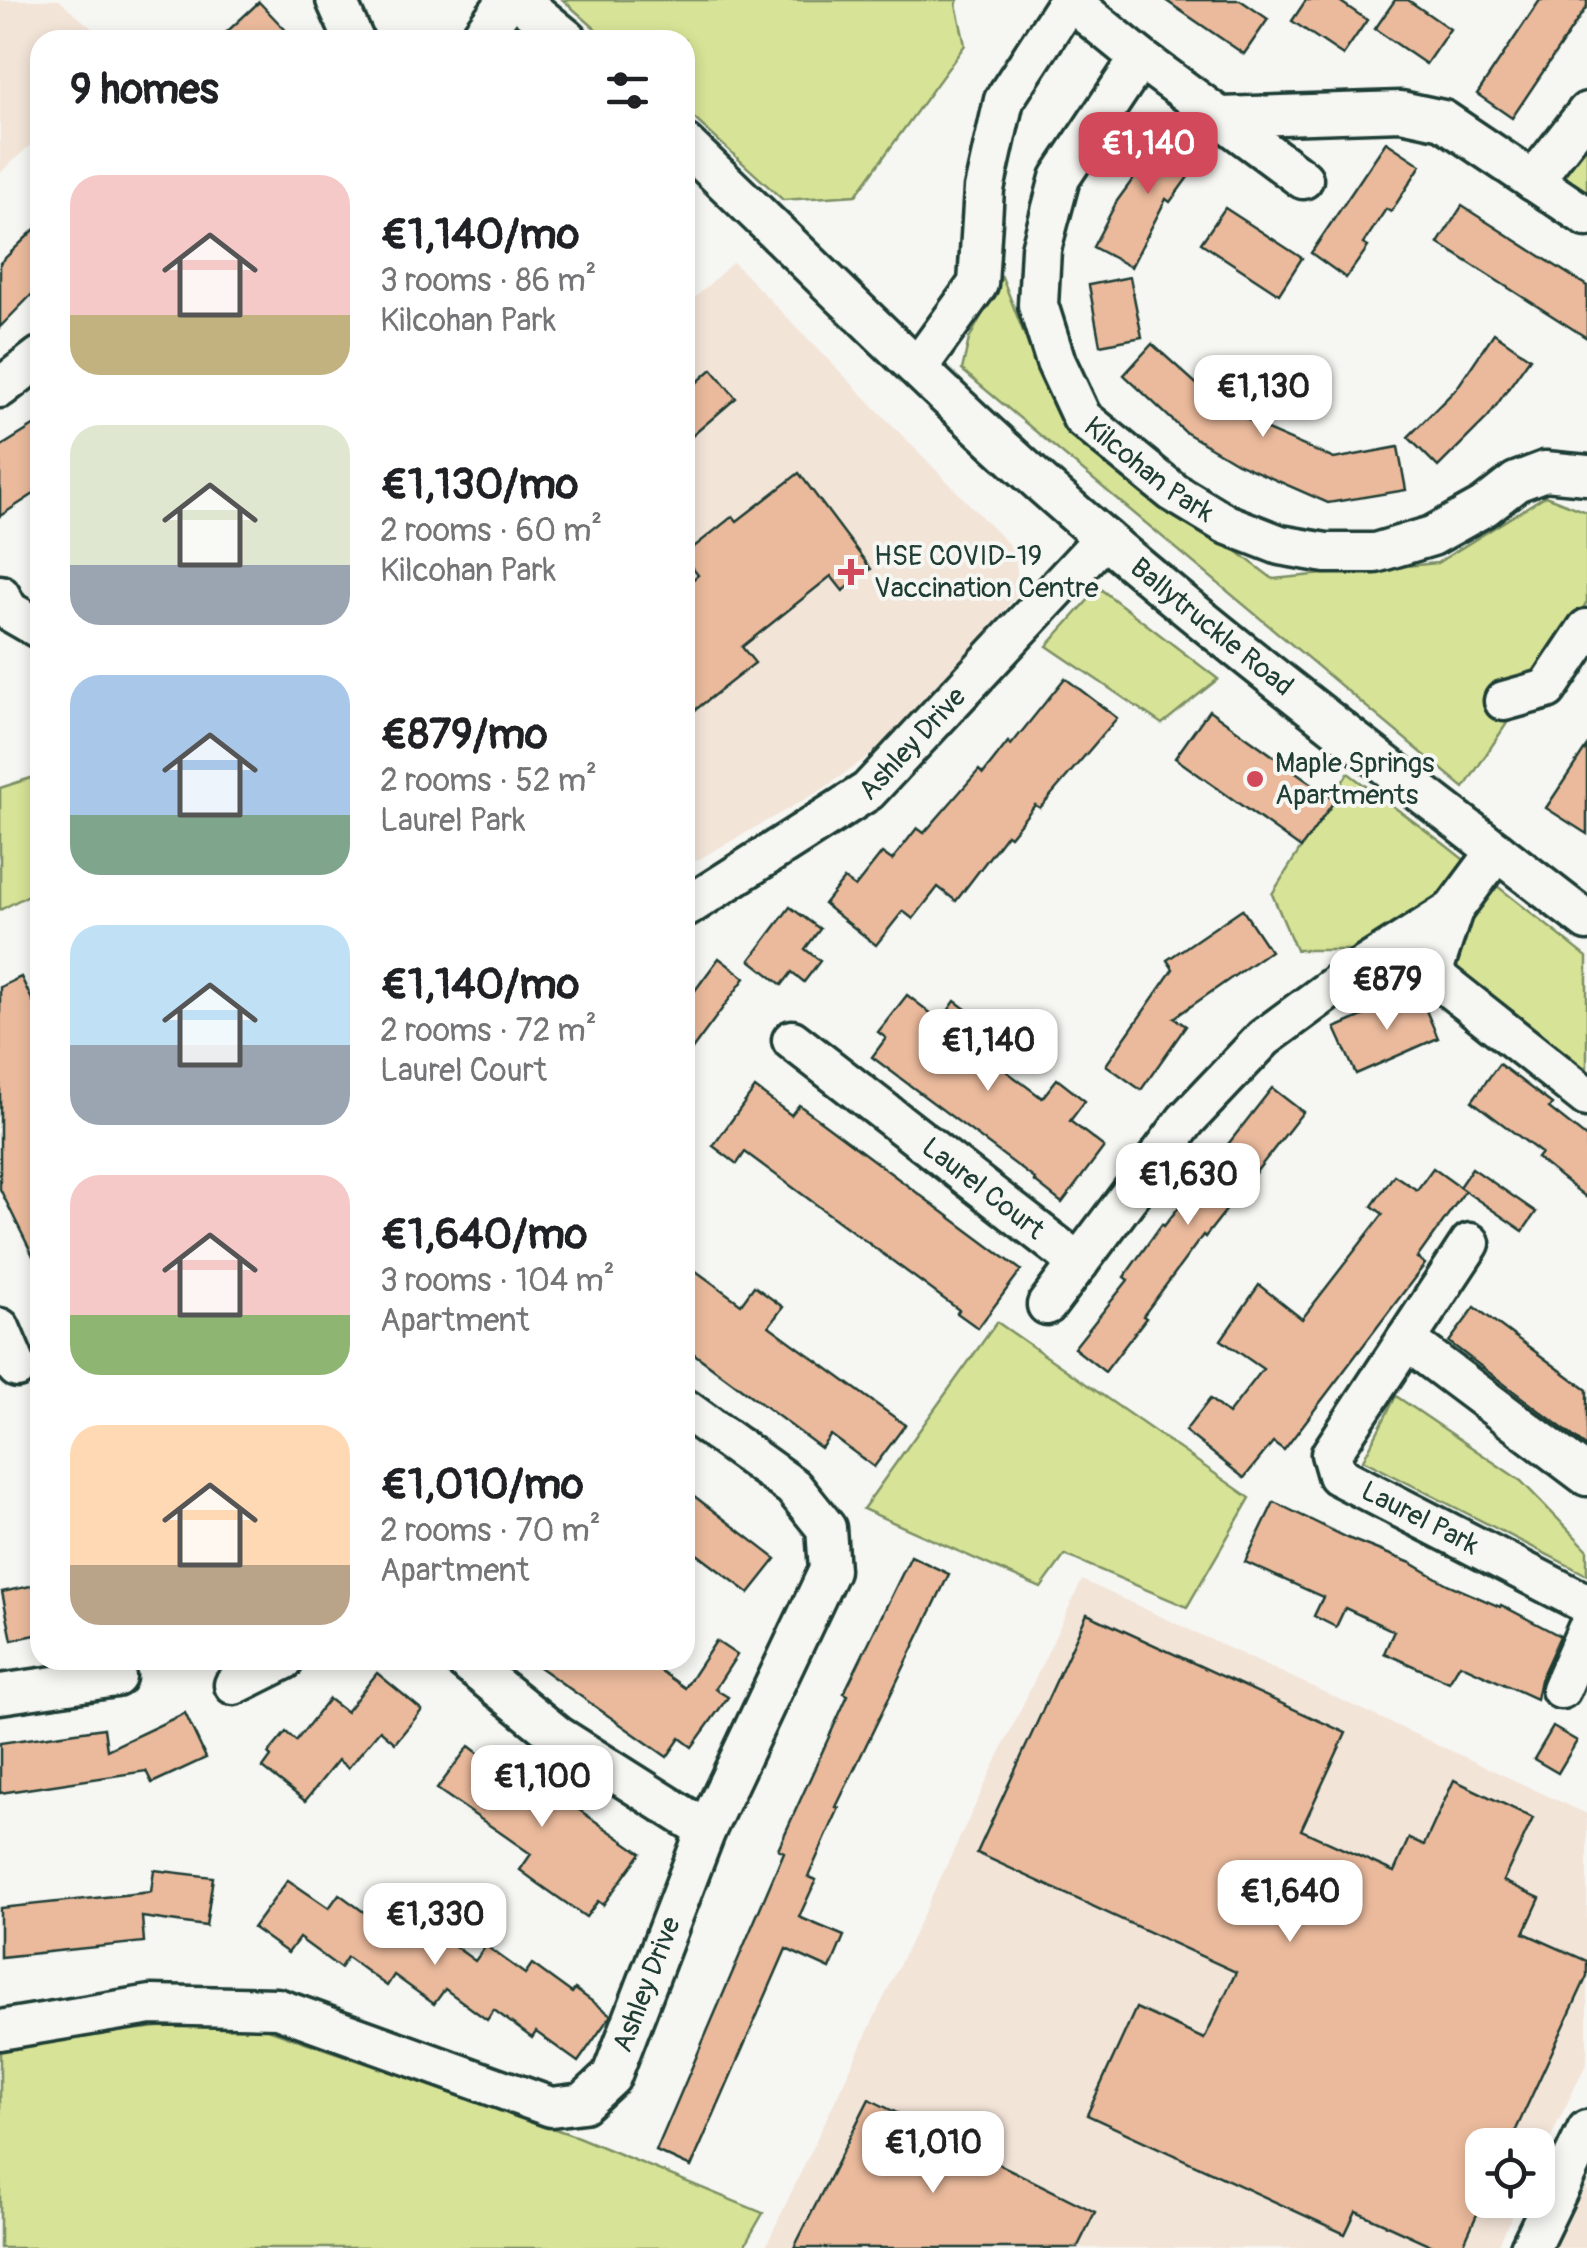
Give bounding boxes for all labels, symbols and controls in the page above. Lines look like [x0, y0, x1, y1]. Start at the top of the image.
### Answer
icon: filters [600, 63, 655, 118]
text: 9 homes [70, 64, 219, 116]
pin: €1,140 [1067, 112, 1229, 197]
text: €1,140 [1101, 124, 1195, 164]
text: €1,140/mo [380, 209, 579, 261]
icon: home [150, 215, 270, 335]
text: 3 rooms · 86 m² [380, 261, 597, 301]
text: Kilcohan Park [380, 301, 556, 341]
pin: €1,130 [1182, 355, 1344, 440]
text: €1,130 [1216, 367, 1310, 407]
street label: Kilcohan Park [1077, 409, 1220, 530]
text: €1,130/mo [380, 459, 578, 511]
icon: home [150, 465, 270, 585]
text: 2 rooms · 60 m² [380, 511, 602, 551]
place label: HSE COVID-19 Vaccination Centre [874, 539, 1099, 606]
street label: Ballytruckle Road [1123, 550, 1300, 704]
text: Kilcohan Park [380, 551, 556, 591]
marker: HSE COVID-19 Vaccination Centre [838, 559, 864, 585]
street label: Ashley Drive [851, 680, 974, 808]
text: €879/mo [380, 709, 548, 761]
icon: home [150, 715, 270, 835]
place label: Maple Springs Apartments [1275, 746, 1435, 813]
text: 2 rooms · 52 m² [380, 761, 597, 801]
marker: Maple Springs Apartments [1244, 768, 1266, 790]
text: Laurel Park [380, 801, 526, 841]
pin: €879 [1328, 948, 1446, 1033]
text: €1,140/mo [380, 959, 579, 1011]
text: €879 [1352, 960, 1422, 1000]
icon: home [150, 965, 270, 1085]
pin: €1,140 [907, 1009, 1069, 1094]
text: 2 rooms · 72 m² [380, 1011, 597, 1051]
text: €1,140 [941, 1021, 1035, 1061]
text: Laurel Court [380, 1051, 547, 1091]
street label: Laurel Court [915, 1130, 1052, 1248]
pin: €1,630 [1107, 1143, 1269, 1228]
text: €1,630 [1138, 1155, 1238, 1195]
text: €1,640/mo [380, 1209, 587, 1261]
icon: home [150, 1215, 270, 1335]
text: 3 rooms · 104 m² [380, 1261, 615, 1301]
text: Apartment [380, 1301, 529, 1341]
text: €1,010/mo [380, 1459, 584, 1511]
icon: home [150, 1465, 270, 1585]
street label: Laurel Park [1355, 1473, 1485, 1563]
text: 2 rooms · 70 m² [380, 1511, 601, 1551]
text: Apartment [380, 1551, 529, 1591]
pin: €1,100 [461, 1745, 623, 1830]
text: €1,100 [493, 1757, 591, 1797]
pin: €1,640 [1209, 1860, 1371, 1945]
text: €1,640 [1240, 1872, 1340, 1912]
pin: €1,330 [354, 1883, 516, 1968]
text: €1,330 [385, 1895, 485, 1935]
street label: Ashley Drive [605, 1912, 689, 2057]
pin: €1,010 [852, 2111, 1014, 2196]
text: €1,010 [884, 2123, 982, 2163]
map controls [1465, 2128, 1555, 2218]
button: locate [1465, 2128, 1555, 2218]

